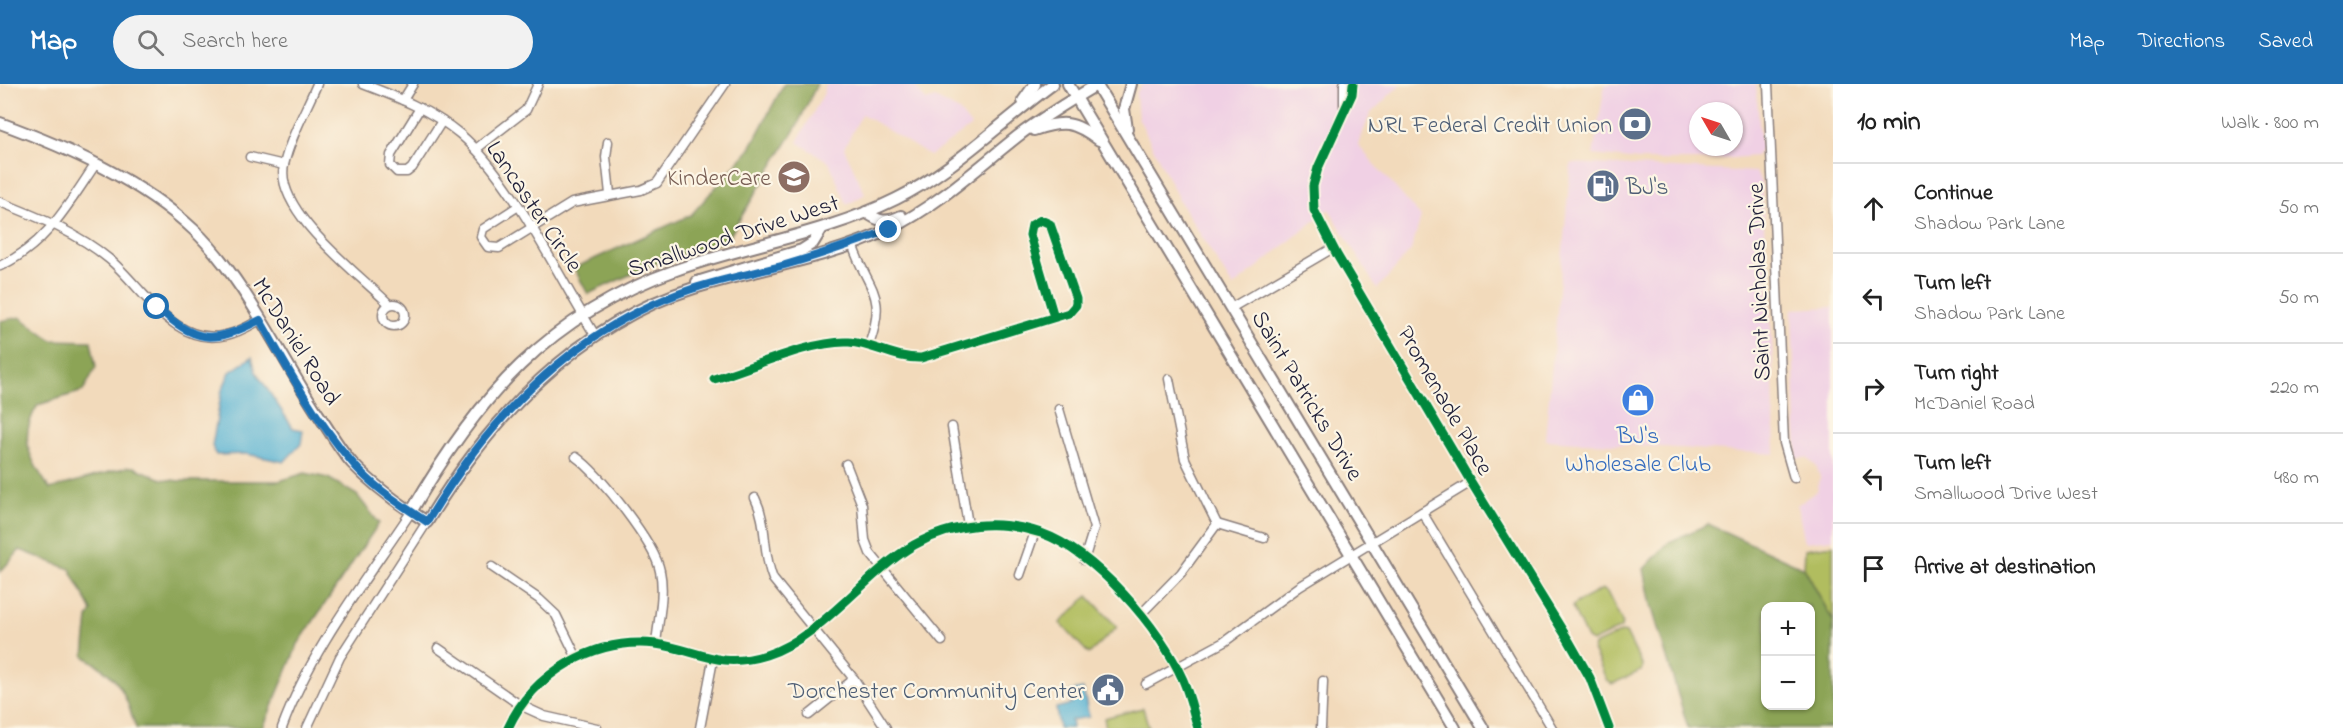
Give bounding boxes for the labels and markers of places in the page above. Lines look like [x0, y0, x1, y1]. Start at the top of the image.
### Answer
bank icon: NRL Federal Credit Union [1617, 106, 1653, 142]
place label: NRL Federal Credit Union [1368, 109, 1612, 144]
school or university icon: KinderCare [776, 159, 812, 195]
place label: KinderCare [667, 162, 771, 197]
fuel station icon: BJ's [1585, 168, 1621, 204]
place label: BJ's [1625, 171, 1669, 206]
shop icon: BJ's Wholesale Club [1620, 382, 1656, 418]
place label: BJ's Wholesale Club [1565, 420, 1711, 483]
public building icon: Dorchester Community Center [1090, 672, 1126, 708]
place label: Dorchester Community Center [787, 675, 1086, 711]

